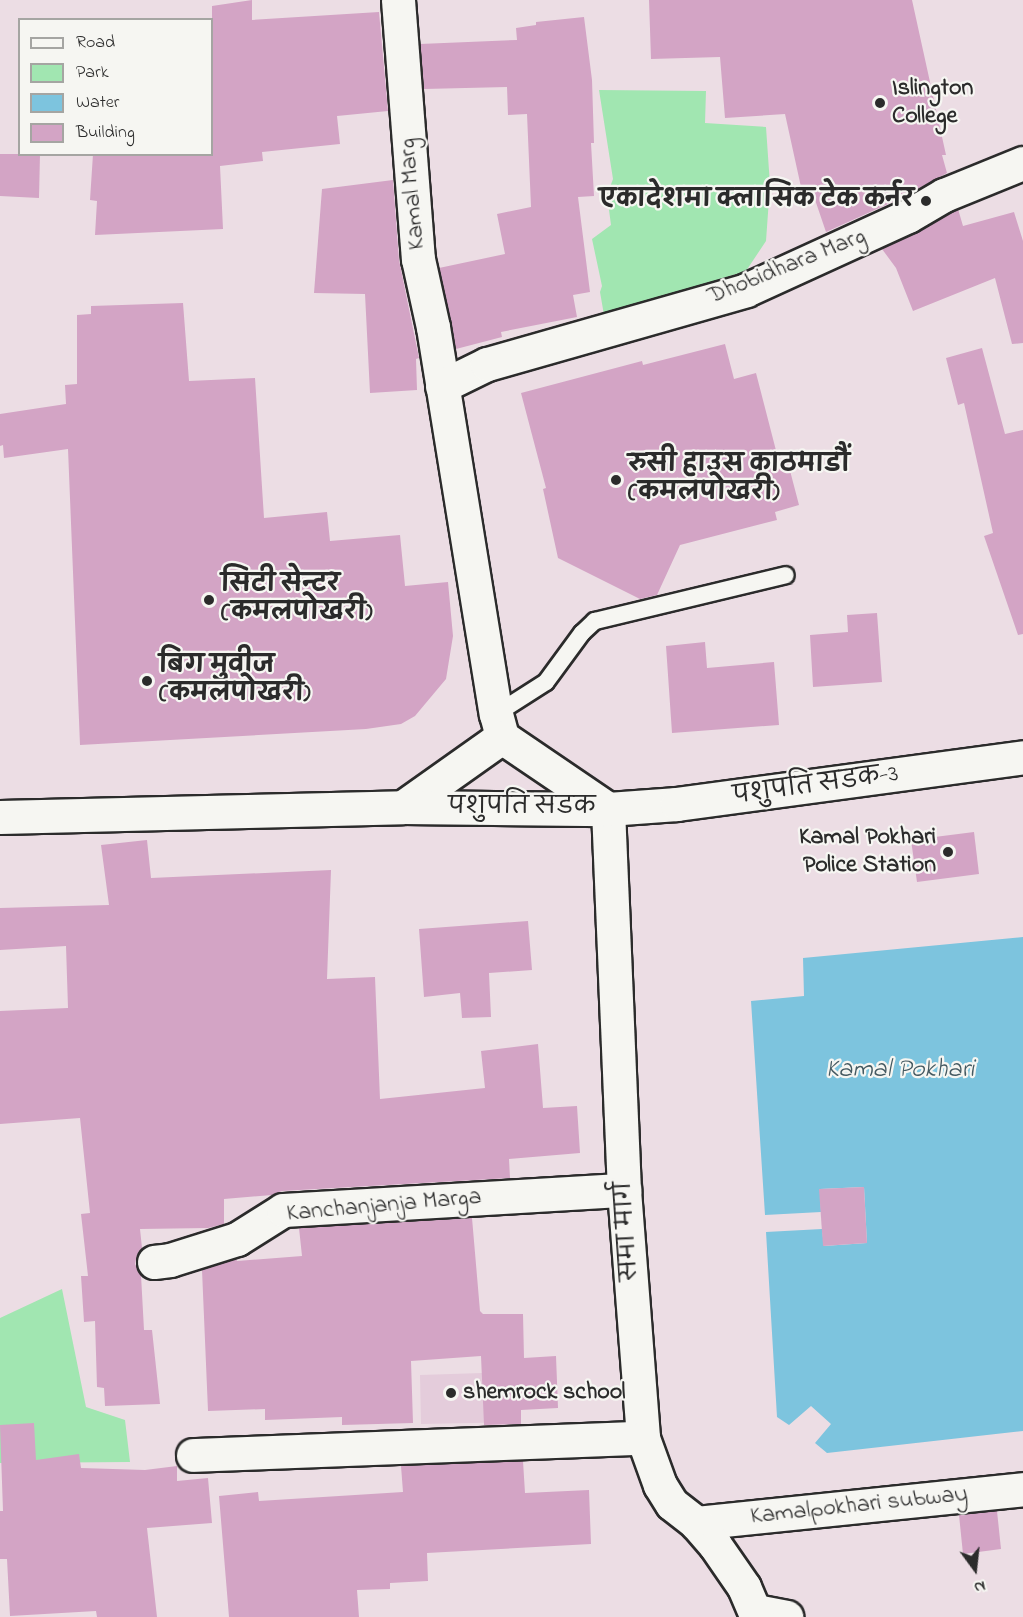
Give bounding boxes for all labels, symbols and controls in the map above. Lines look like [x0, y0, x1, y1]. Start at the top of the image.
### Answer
legend [18, 18, 213, 156]
text: Road [76, 30, 115, 56]
text: Park [76, 60, 109, 86]
place label: Islington College [892, 75, 973, 131]
text: Water [76, 90, 119, 116]
marker: Islington College [873, 96, 887, 110]
text: Building [76, 120, 135, 146]
street label: Kamal Marg [394, 137, 432, 251]
place label: एकादेशमा क्लासिक टेक कर्नर [599, 187, 914, 215]
marker: एकादेशमा क्लासिक टेक कर्नर [919, 194, 933, 208]
street label: Dhobidhara Marg [704, 222, 870, 312]
place label: रुसी हाउस काठमाडौं (कमलपोखरी) [628, 452, 850, 508]
marker: रुसी हाउस काठमाडौं (कमलपोखरी) [609, 473, 623, 487]
place label: सिटी सेन्टर (कमलपोखरी) [221, 572, 373, 628]
marker: सिटी सेन्टर (कमलपोखरी) [202, 593, 216, 607]
place label: बिग मुवीज (कमलपोखरी) [159, 653, 311, 709]
marker: बिग मुवीज (कमलपोखरी) [140, 674, 154, 688]
street label: पशुपति सडक-3 [732, 760, 900, 812]
street label: पशुपति सडक [448, 794, 596, 822]
place label: Kamal Pokhari Police Station [799, 824, 936, 880]
marker: Kamal Pokhari Police Station [941, 845, 955, 859]
water label: Kamal Pokhari [826, 1055, 974, 1087]
street label: समा मार्ग [610, 1180, 646, 1282]
street label: Kanchanjanja Marga [285, 1183, 483, 1229]
place label: shemrock school [463, 1379, 626, 1407]
marker: shemrock school [444, 1386, 458, 1400]
street label: Kamalpokhari subway [749, 1480, 969, 1532]
north arrow [945, 1539, 1005, 1599]
text: N [971, 1573, 988, 1599]

